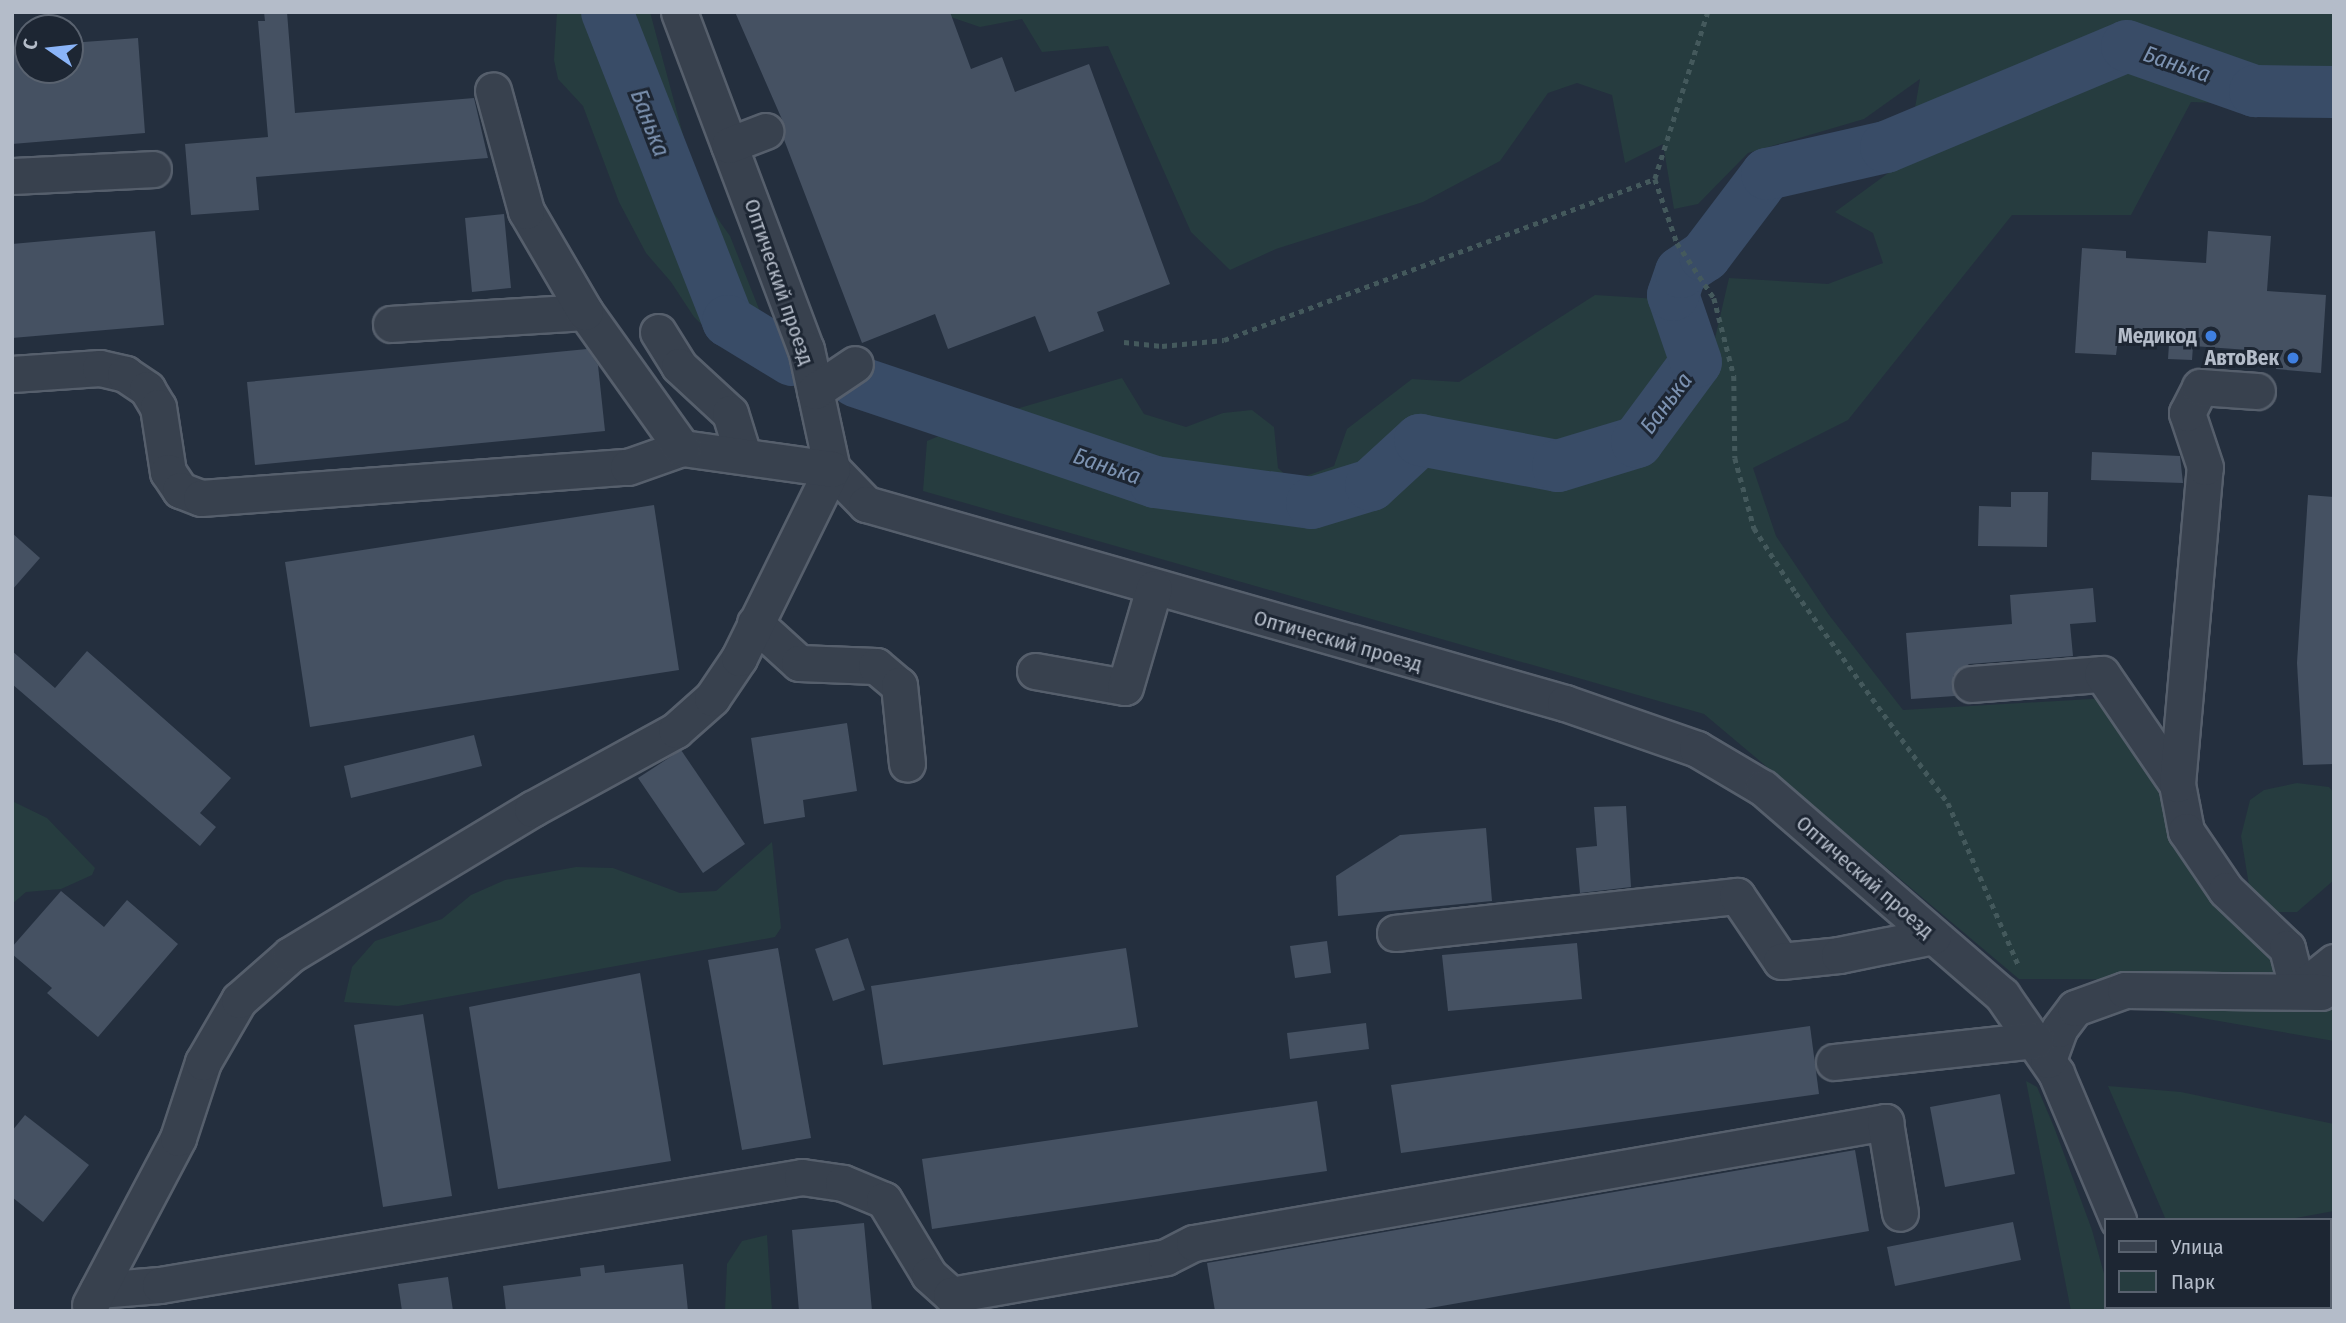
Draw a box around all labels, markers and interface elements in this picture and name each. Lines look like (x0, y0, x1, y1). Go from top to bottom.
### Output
north arrow (14, 14, 84, 84)
text: С (18, 37, 42, 52)
water label: Банька (2140, 40, 2214, 88)
water label: Банька (625, 86, 675, 160)
street label: Оптический проезд (739, 196, 819, 368)
place label: Медикод (2118, 323, 2197, 349)
marker: Медикод (2203, 328, 2219, 344)
place label: АвтоВек (2205, 345, 2279, 371)
marker: АвтоВек (2285, 350, 2301, 366)
water label: Банька (1634, 367, 1698, 439)
water label: Банька (1070, 442, 1144, 490)
street label: Оптический проезд (1251, 605, 1425, 677)
street label: Оптический проезд (1791, 810, 1939, 944)
legend (2104, 1218, 2332, 1309)
text: Улица (2171, 1234, 2224, 1260)
text: Парк (2171, 1269, 2215, 1295)

